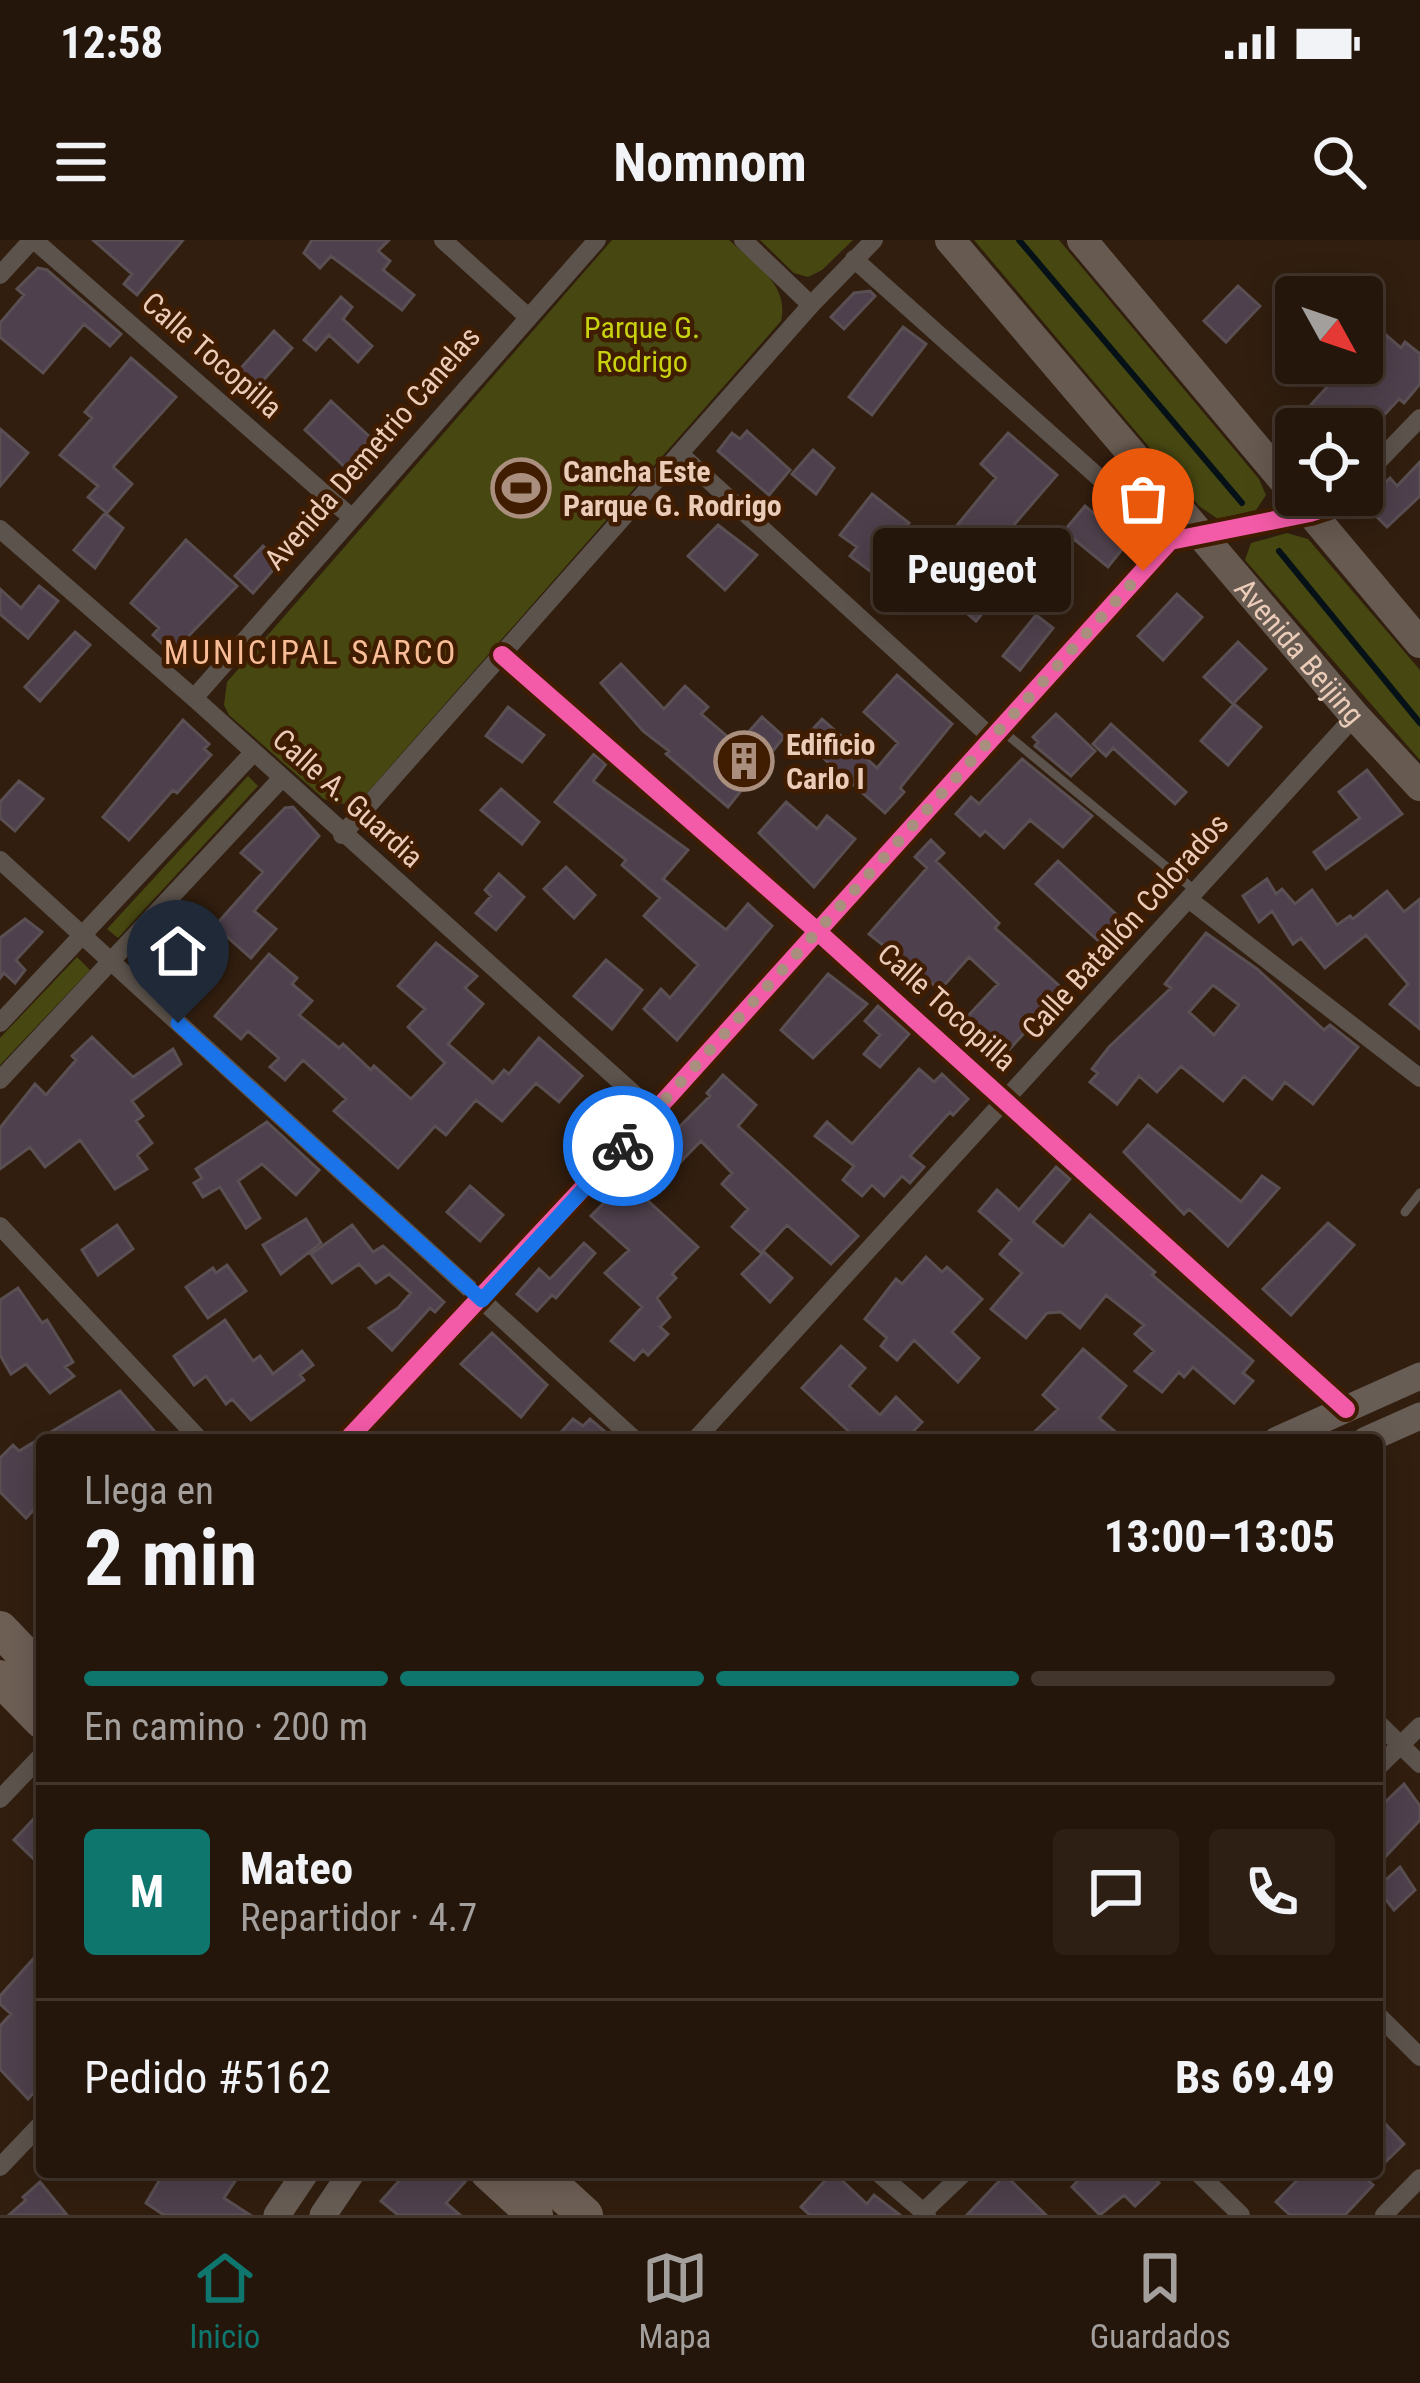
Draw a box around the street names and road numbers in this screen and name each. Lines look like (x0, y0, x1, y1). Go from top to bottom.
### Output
street label: Calle Tocopilla (135, 285, 289, 425)
street label: Avenida Demetrio Canelas (257, 319, 487, 577)
street label: Avenida Beijing (1228, 571, 1372, 732)
street label: Calle A. Guardia (266, 721, 430, 875)
street label: Calle Batallón Colorados (1015, 806, 1235, 1046)
street label: Calle Tocopilla (871, 936, 1023, 1078)

